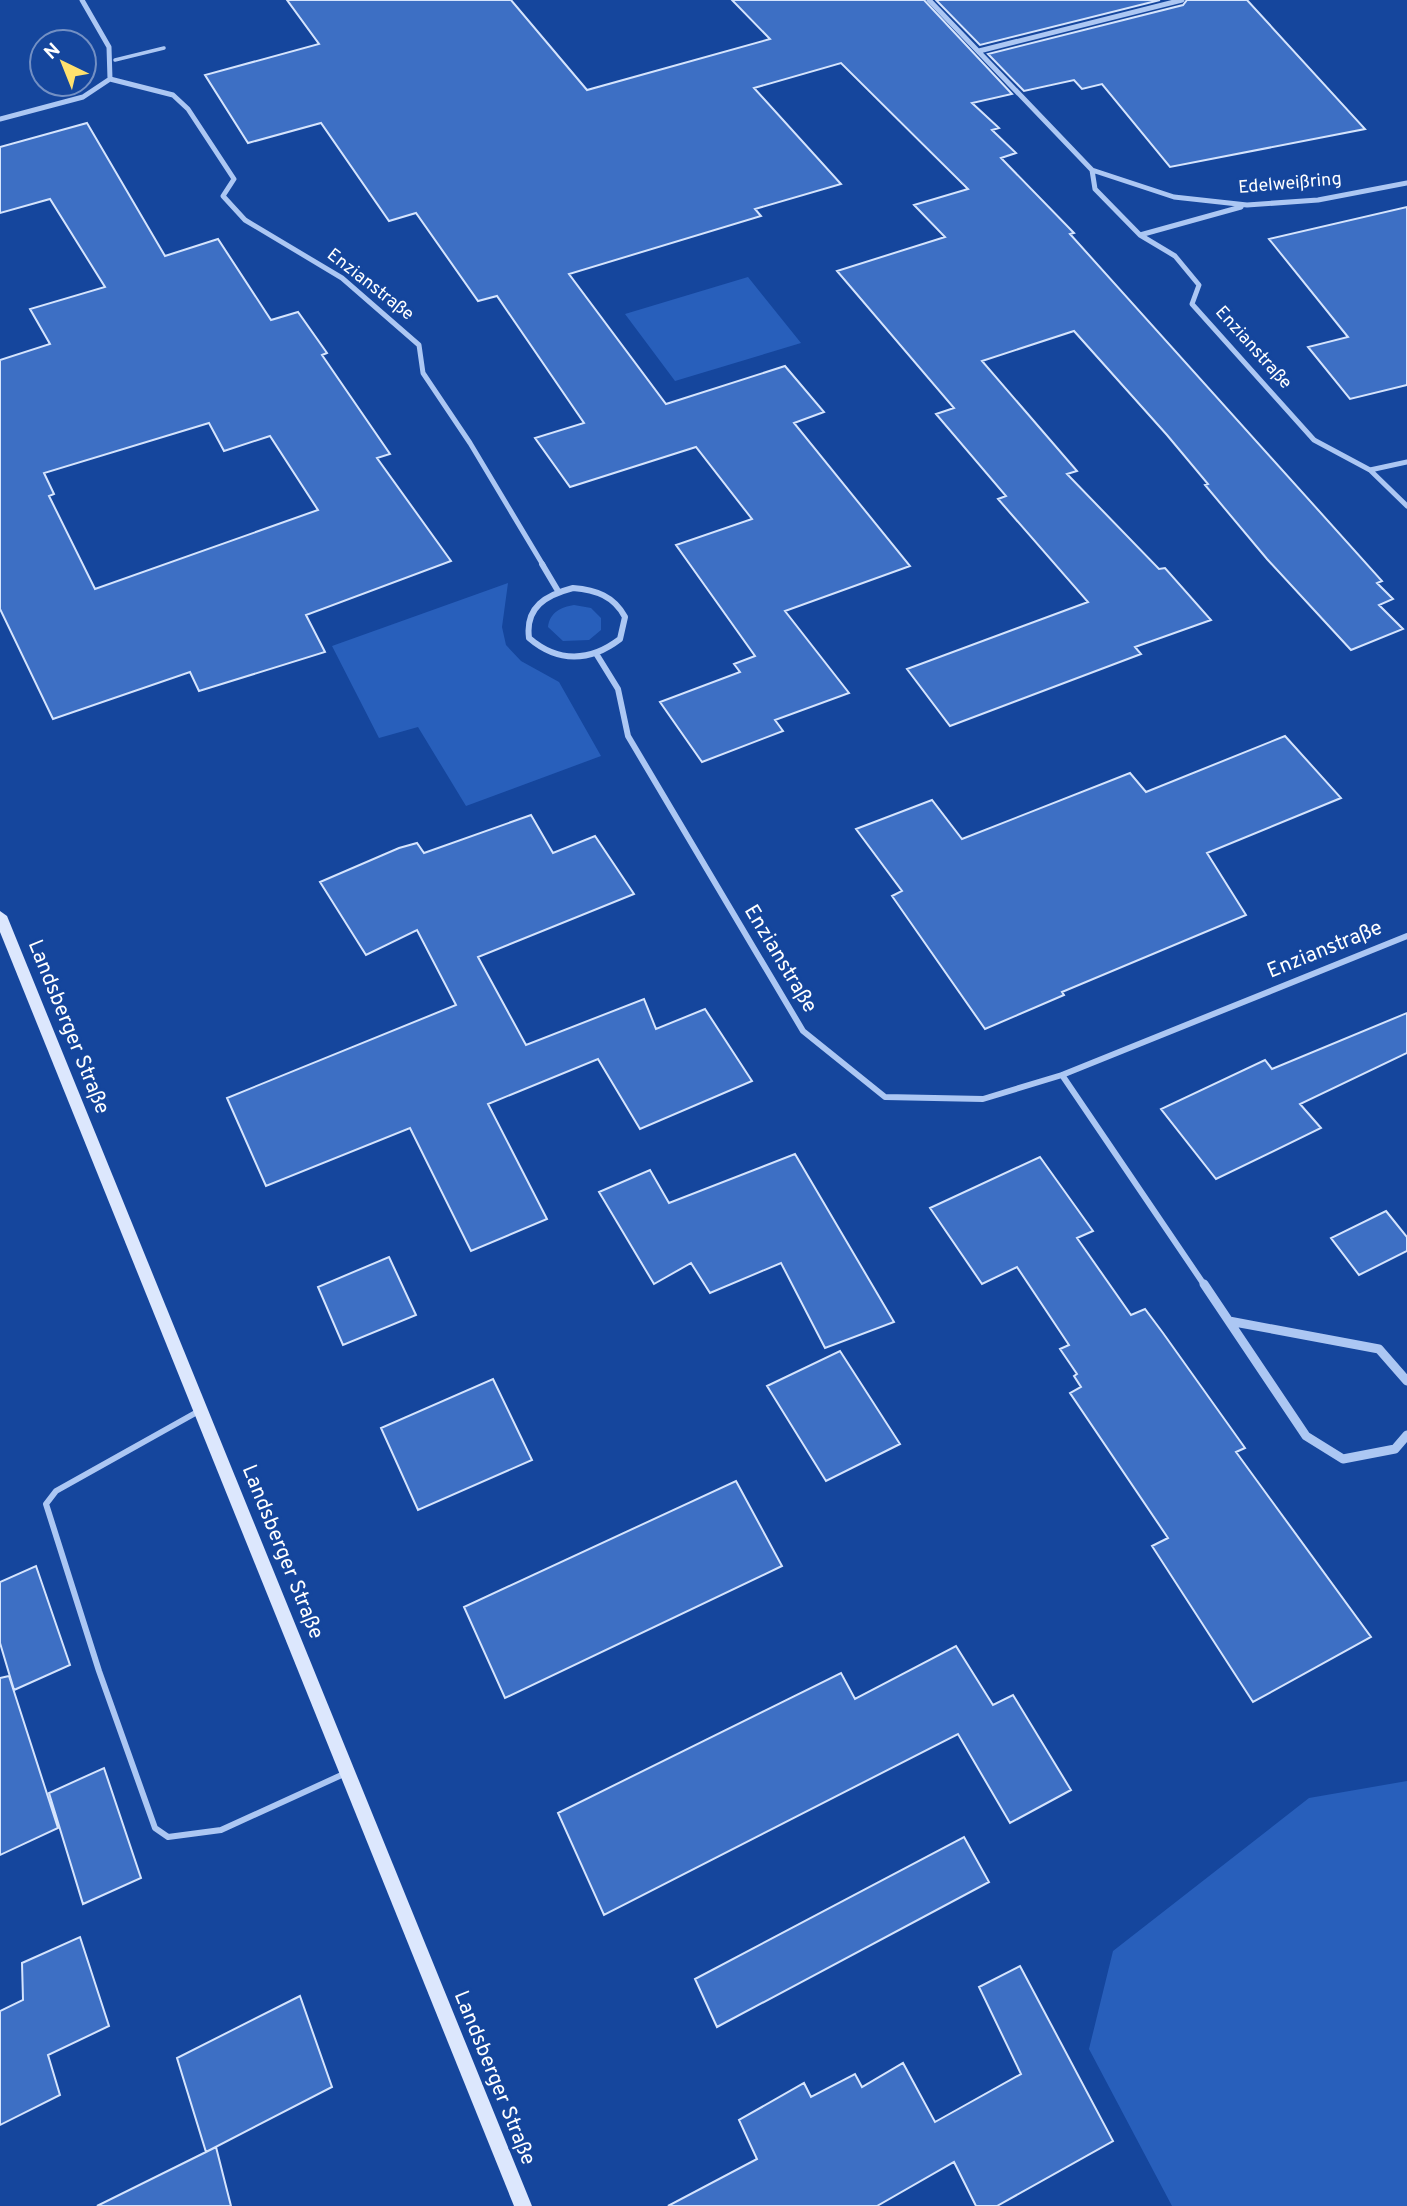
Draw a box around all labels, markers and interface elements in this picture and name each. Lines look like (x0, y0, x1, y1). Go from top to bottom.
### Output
north arrow (28, 28, 98, 98)
text: N (40, 39, 66, 65)
street label: Edelweißring (1237, 168, 1343, 200)
street label: Enzianstraße (322, 244, 418, 326)
street label: Enzianstraße (1210, 302, 1296, 394)
street label: Enzianstraße (737, 900, 823, 1018)
street label: Enzianstraße (1263, 915, 1387, 985)
street label: Landsberger Straße (21, 936, 115, 1118)
street label: Landsberger Straße (235, 1461, 329, 1643)
street label: Landsberger Straße (447, 1987, 541, 2169)

